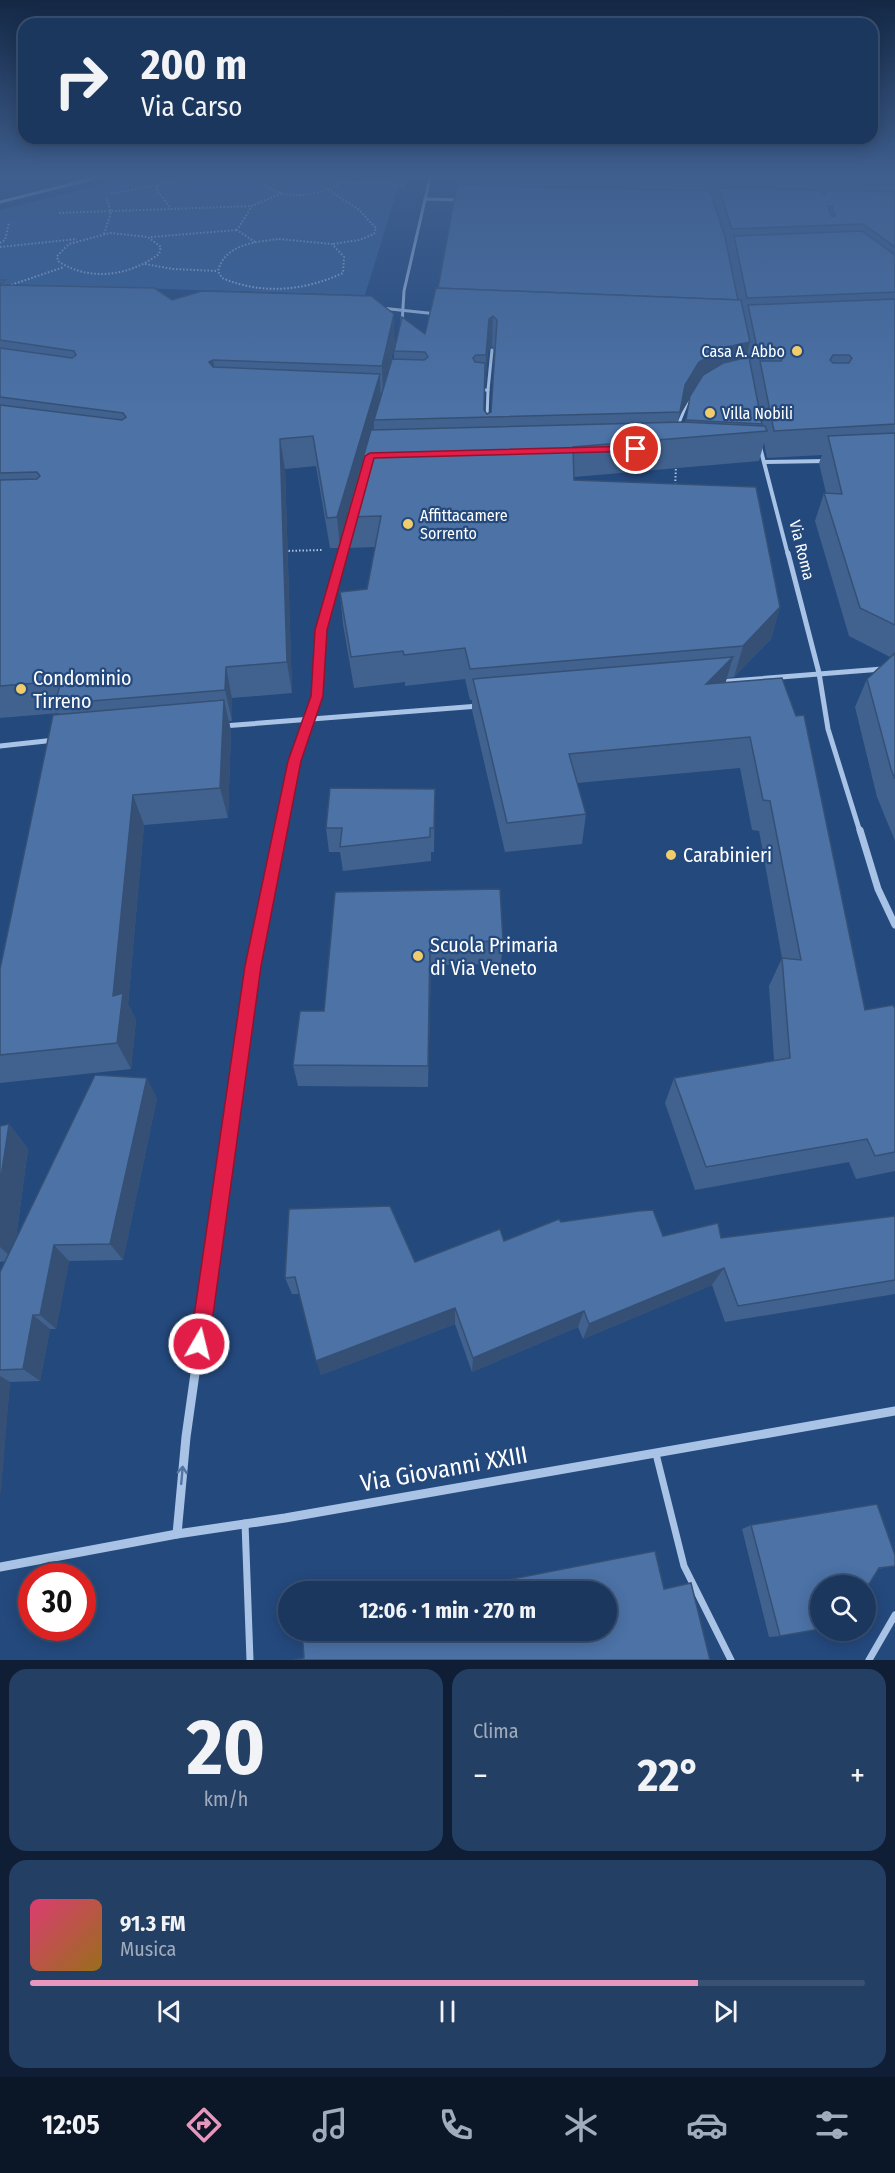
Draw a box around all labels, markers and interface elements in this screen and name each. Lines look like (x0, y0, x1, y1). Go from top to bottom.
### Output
text: 200 m (141, 40, 247, 90)
icon: right (42, 42, 120, 120)
text: Via Carso (141, 91, 243, 123)
place label: Casa A. Abbo (701, 342, 785, 361)
marker: Casa A. Abbo (790, 344, 804, 358)
place label: Villa Nobili (722, 404, 793, 423)
marker: Villa Nobili (703, 406, 717, 420)
pin (610, 423, 661, 474)
icon: arrive (619, 432, 652, 465)
place label: Affittacamere Sorrento (420, 506, 508, 543)
marker: Affittacamere Sorrento (401, 517, 415, 531)
street label: Via Roma (785, 518, 819, 582)
place label: Condominio Tirreno (33, 666, 132, 713)
marker: Condominio Tirreno (14, 682, 28, 696)
place label: Carabinieri (683, 843, 772, 867)
marker: Carabinieri (664, 848, 678, 862)
place label: Scuola Primaria di Via Veneto (430, 933, 558, 980)
marker: Scuola Primaria di Via Veneto (411, 949, 425, 963)
position arrow (167, 1312, 231, 1376)
street label: Via Giovanni XXIII (358, 1441, 530, 1497)
one-way arrow (177, 1466, 188, 1486)
speed limit sign: 30 (18, 1563, 96, 1641)
map controls (810, 1575, 876, 1641)
button: search (810, 1575, 876, 1641)
text: 12:06 · 1 min · 270 m (359, 1597, 536, 1624)
text: 20 (187, 1701, 265, 1795)
text: Clima (473, 1719, 518, 1743)
text: 22° (638, 1749, 700, 1803)
text: − (473, 1756, 488, 1796)
text: + (850, 1756, 865, 1796)
text: km/h (204, 1787, 248, 1811)
text: 91.3 FM (120, 1910, 186, 1937)
text: Musica (120, 1937, 176, 1961)
icon: previous (153, 1995, 186, 2028)
icon: pause (431, 1995, 464, 2028)
icon: next (709, 1995, 742, 2028)
icon: directions (183, 2104, 225, 2146)
icon: music (309, 2104, 351, 2146)
icon: phone (435, 2104, 477, 2146)
icon: climate (560, 2104, 602, 2146)
icon: car (686, 2104, 728, 2146)
icon: filters (811, 2104, 853, 2146)
text: 12:05 (42, 2109, 100, 2141)

